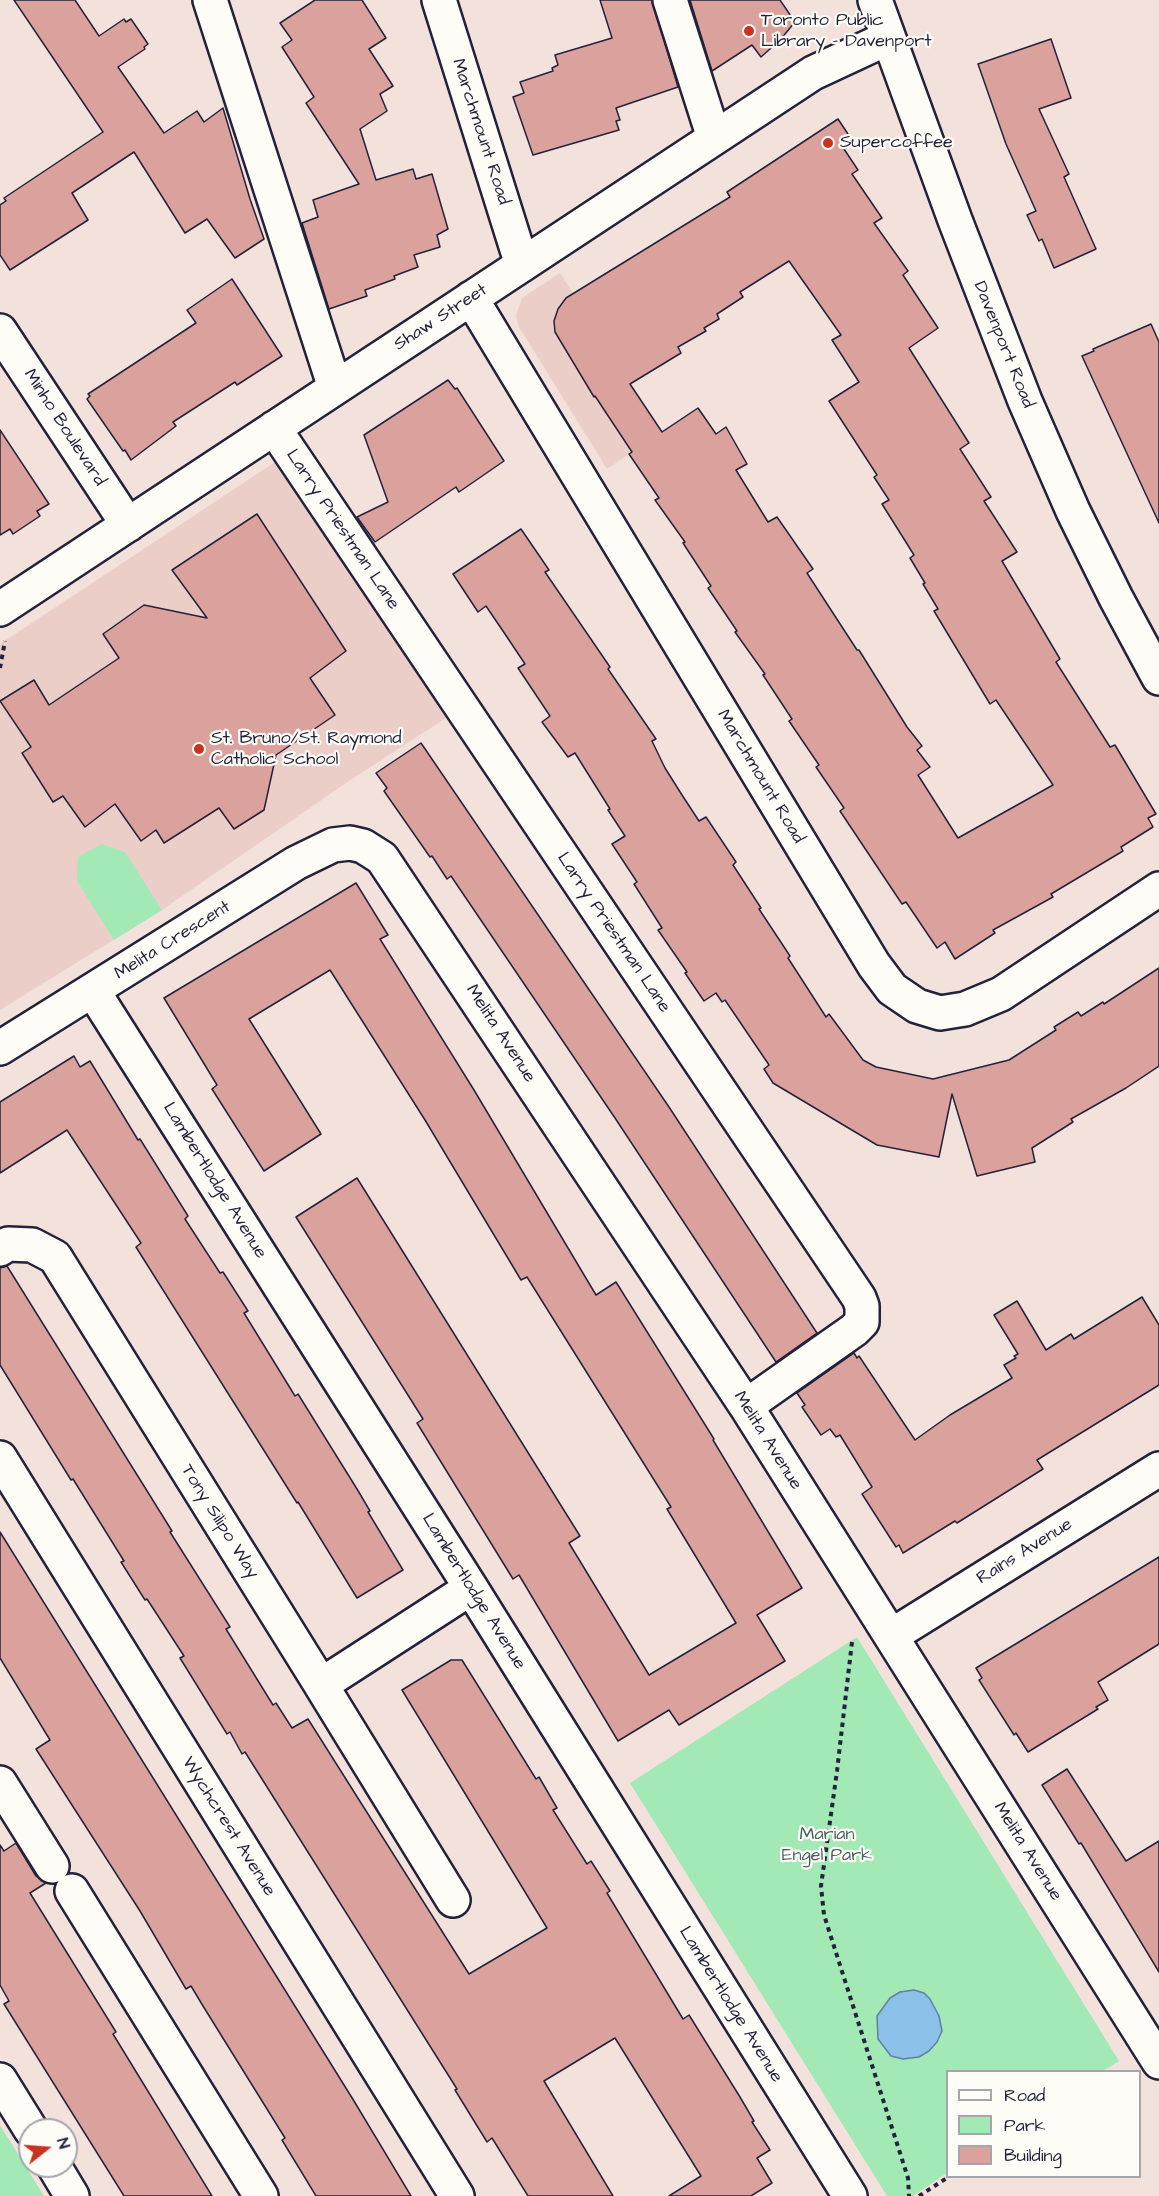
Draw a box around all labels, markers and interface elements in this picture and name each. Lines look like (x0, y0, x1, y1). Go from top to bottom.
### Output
place label: Toronto Public Library - Davenport (761, 10, 931, 52)
marker: Toronto Public Library - Davenport (742, 24, 756, 38)
street label: Marchmount Road (446, 56, 514, 208)
place label: Supercoffee (840, 132, 953, 154)
marker: Supercoffee (821, 136, 835, 150)
street label: Davenport Road (968, 278, 1038, 412)
street label: Shaw Street (390, 280, 492, 356)
street label: Minho Boulevard (18, 365, 110, 491)
street label: Larry Priestman Lane (280, 446, 404, 614)
street label: Marchmount Road (712, 706, 808, 848)
place label: St. Bruno/St. Raymond Catholic School (211, 728, 402, 771)
marker: St. Bruno/St. Raymond Catholic School (192, 742, 206, 756)
street label: Larry Priestman Lane (551, 849, 675, 1017)
street label: Melita Crescent (111, 897, 235, 985)
street label: Melita Avenue (460, 981, 540, 1087)
street label: Lambertlodge Avenue (157, 1099, 271, 1263)
street label: Melita Avenue (728, 1388, 806, 1494)
street label: Tony Silipo Way (175, 1461, 263, 1583)
street label: Lambertlodge Avenue (416, 1510, 530, 1674)
street label: Rains Avenue (973, 1514, 1077, 1590)
street label: Wychcrest Avenue (176, 1753, 280, 1901)
street label: Melita Avenue (988, 1799, 1066, 1905)
park label: Marian Engel Park (782, 1824, 872, 1866)
street label: Lambertlodge Avenue (673, 1923, 787, 2087)
legend (946, 2070, 1141, 2178)
text: Road (1004, 2083, 1045, 2108)
text: Park (1004, 2113, 1046, 2138)
north arrow (18, 2118, 78, 2178)
text: N (51, 2135, 75, 2151)
text: Building (1004, 2143, 1062, 2168)

